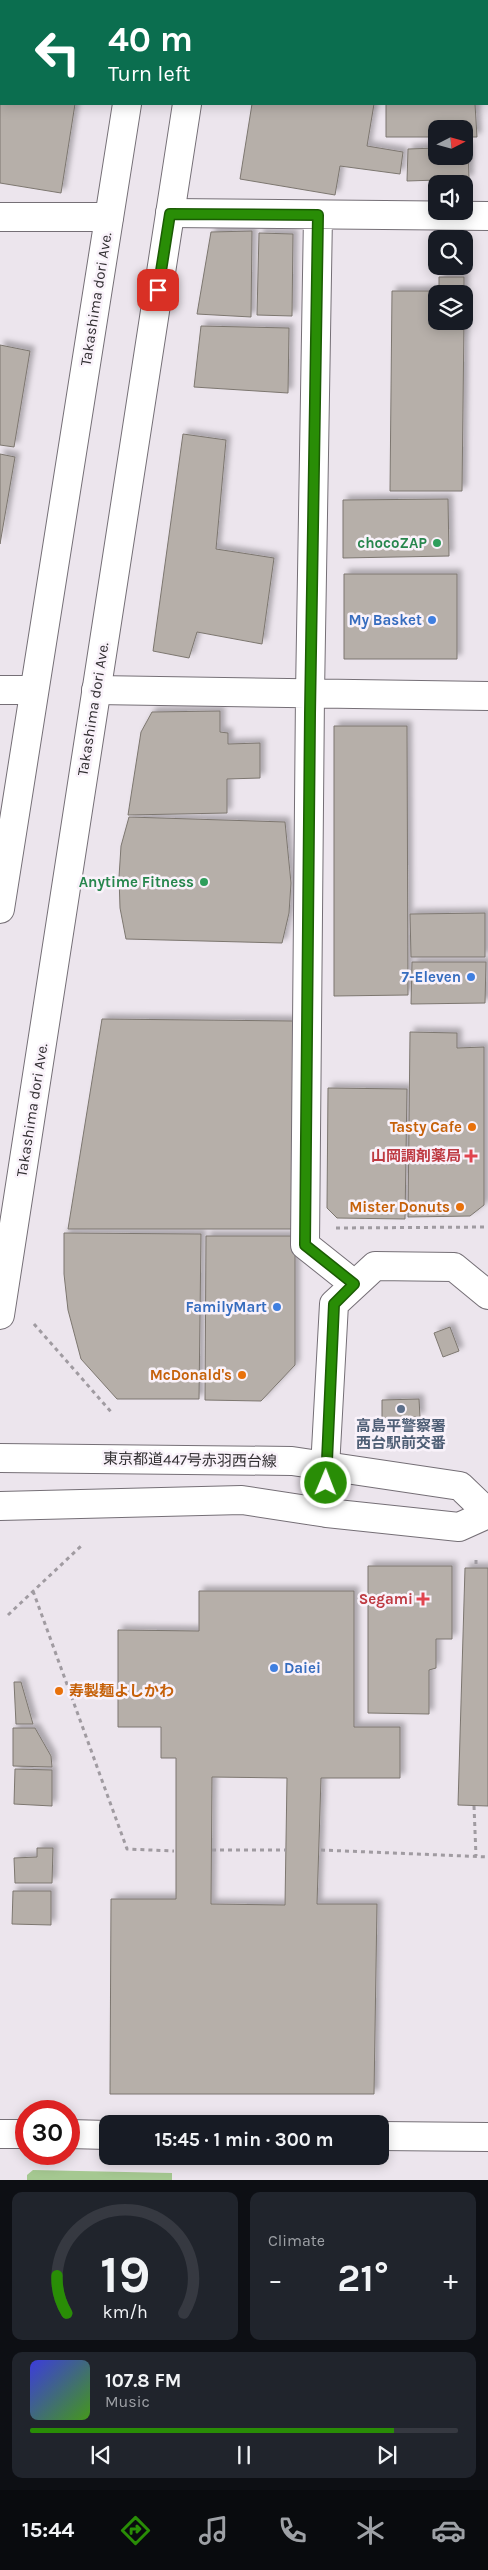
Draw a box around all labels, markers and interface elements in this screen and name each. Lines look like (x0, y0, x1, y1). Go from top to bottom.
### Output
text: 40 m (108, 19, 193, 60)
icon: left (25, 20, 90, 85)
text: Turn left (108, 61, 191, 87)
north arrow (428, 120, 472, 165)
map controls (428, 120, 473, 330)
button: sound (428, 175, 473, 220)
button: search (428, 230, 473, 275)
street label: Takashima dori Ave. (77, 231, 116, 367)
pin (137, 269, 179, 311)
icon: arrive (144, 276, 172, 304)
button: layers (428, 285, 473, 330)
place label: chocoZAP (357, 534, 427, 552)
marker: chocoZAP (431, 537, 443, 549)
place label: My Basket (348, 611, 422, 629)
marker: My Basket (426, 614, 438, 626)
street label: Takashima dori Ave. (74, 641, 113, 777)
place label: Anytime Fitness (79, 873, 194, 891)
marker: Anytime Fitness (198, 876, 210, 888)
place label: 7-Eleven (402, 968, 461, 986)
marker: 7-Eleven (465, 971, 477, 983)
street label: Takashima dori Ave. (13, 1042, 52, 1178)
place label: Tasty Cafe (390, 1118, 462, 1136)
marker: Tasty Cafe (466, 1121, 478, 1133)
place label: 山岡調剤薬局 (371, 1147, 461, 1165)
marker: 山岡調剤薬局 (465, 1150, 477, 1162)
place label: Mister Donuts (349, 1198, 450, 1216)
marker: Mister Donuts (454, 1201, 466, 1213)
place label: FamilyMart (185, 1298, 267, 1316)
marker: FamilyMart (271, 1301, 283, 1313)
place label: McDonald's (150, 1366, 232, 1384)
marker: McDonald's (236, 1369, 248, 1381)
marker: 高島平警察署 西台駅前交番 (395, 1403, 407, 1415)
place label: 高島平警察署 西台駅前交番 (356, 1417, 446, 1452)
street label: 東京都道447号赤羽西台線 (103, 1449, 277, 1471)
position arrow (299, 1456, 351, 1508)
place label: Segami (359, 1590, 413, 1608)
marker: Segami (417, 1593, 429, 1605)
place label: Daiei (284, 1659, 321, 1677)
marker: Daiei (268, 1662, 280, 1674)
place label: 寿製麺よしかわ (69, 1682, 174, 1700)
marker: 寿製麺よしかわ (53, 1685, 65, 1697)
speed limit sign: 30 (15, 2100, 80, 2165)
text: 15:45 · 1 min · 300 m (154, 2129, 334, 2151)
text: Climate (268, 2231, 325, 2250)
text: 19 (100, 2244, 150, 2305)
text: 21° (337, 2256, 389, 2301)
text: − (268, 2263, 283, 2296)
text: + (443, 2263, 458, 2296)
text: km/h (102, 2302, 148, 2323)
text: 107.8 FM (105, 2370, 181, 2392)
text: Music (105, 2392, 150, 2411)
icon: previous (87, 2441, 115, 2469)
icon: pause (230, 2441, 258, 2469)
icon: next (373, 2441, 401, 2469)
icon: directions (118, 2513, 153, 2548)
icon: music (196, 2513, 231, 2548)
icon: phone (275, 2513, 310, 2548)
icon: climate (353, 2513, 388, 2548)
icon: car (431, 2513, 466, 2548)
text: 15:44 (22, 2517, 74, 2543)

